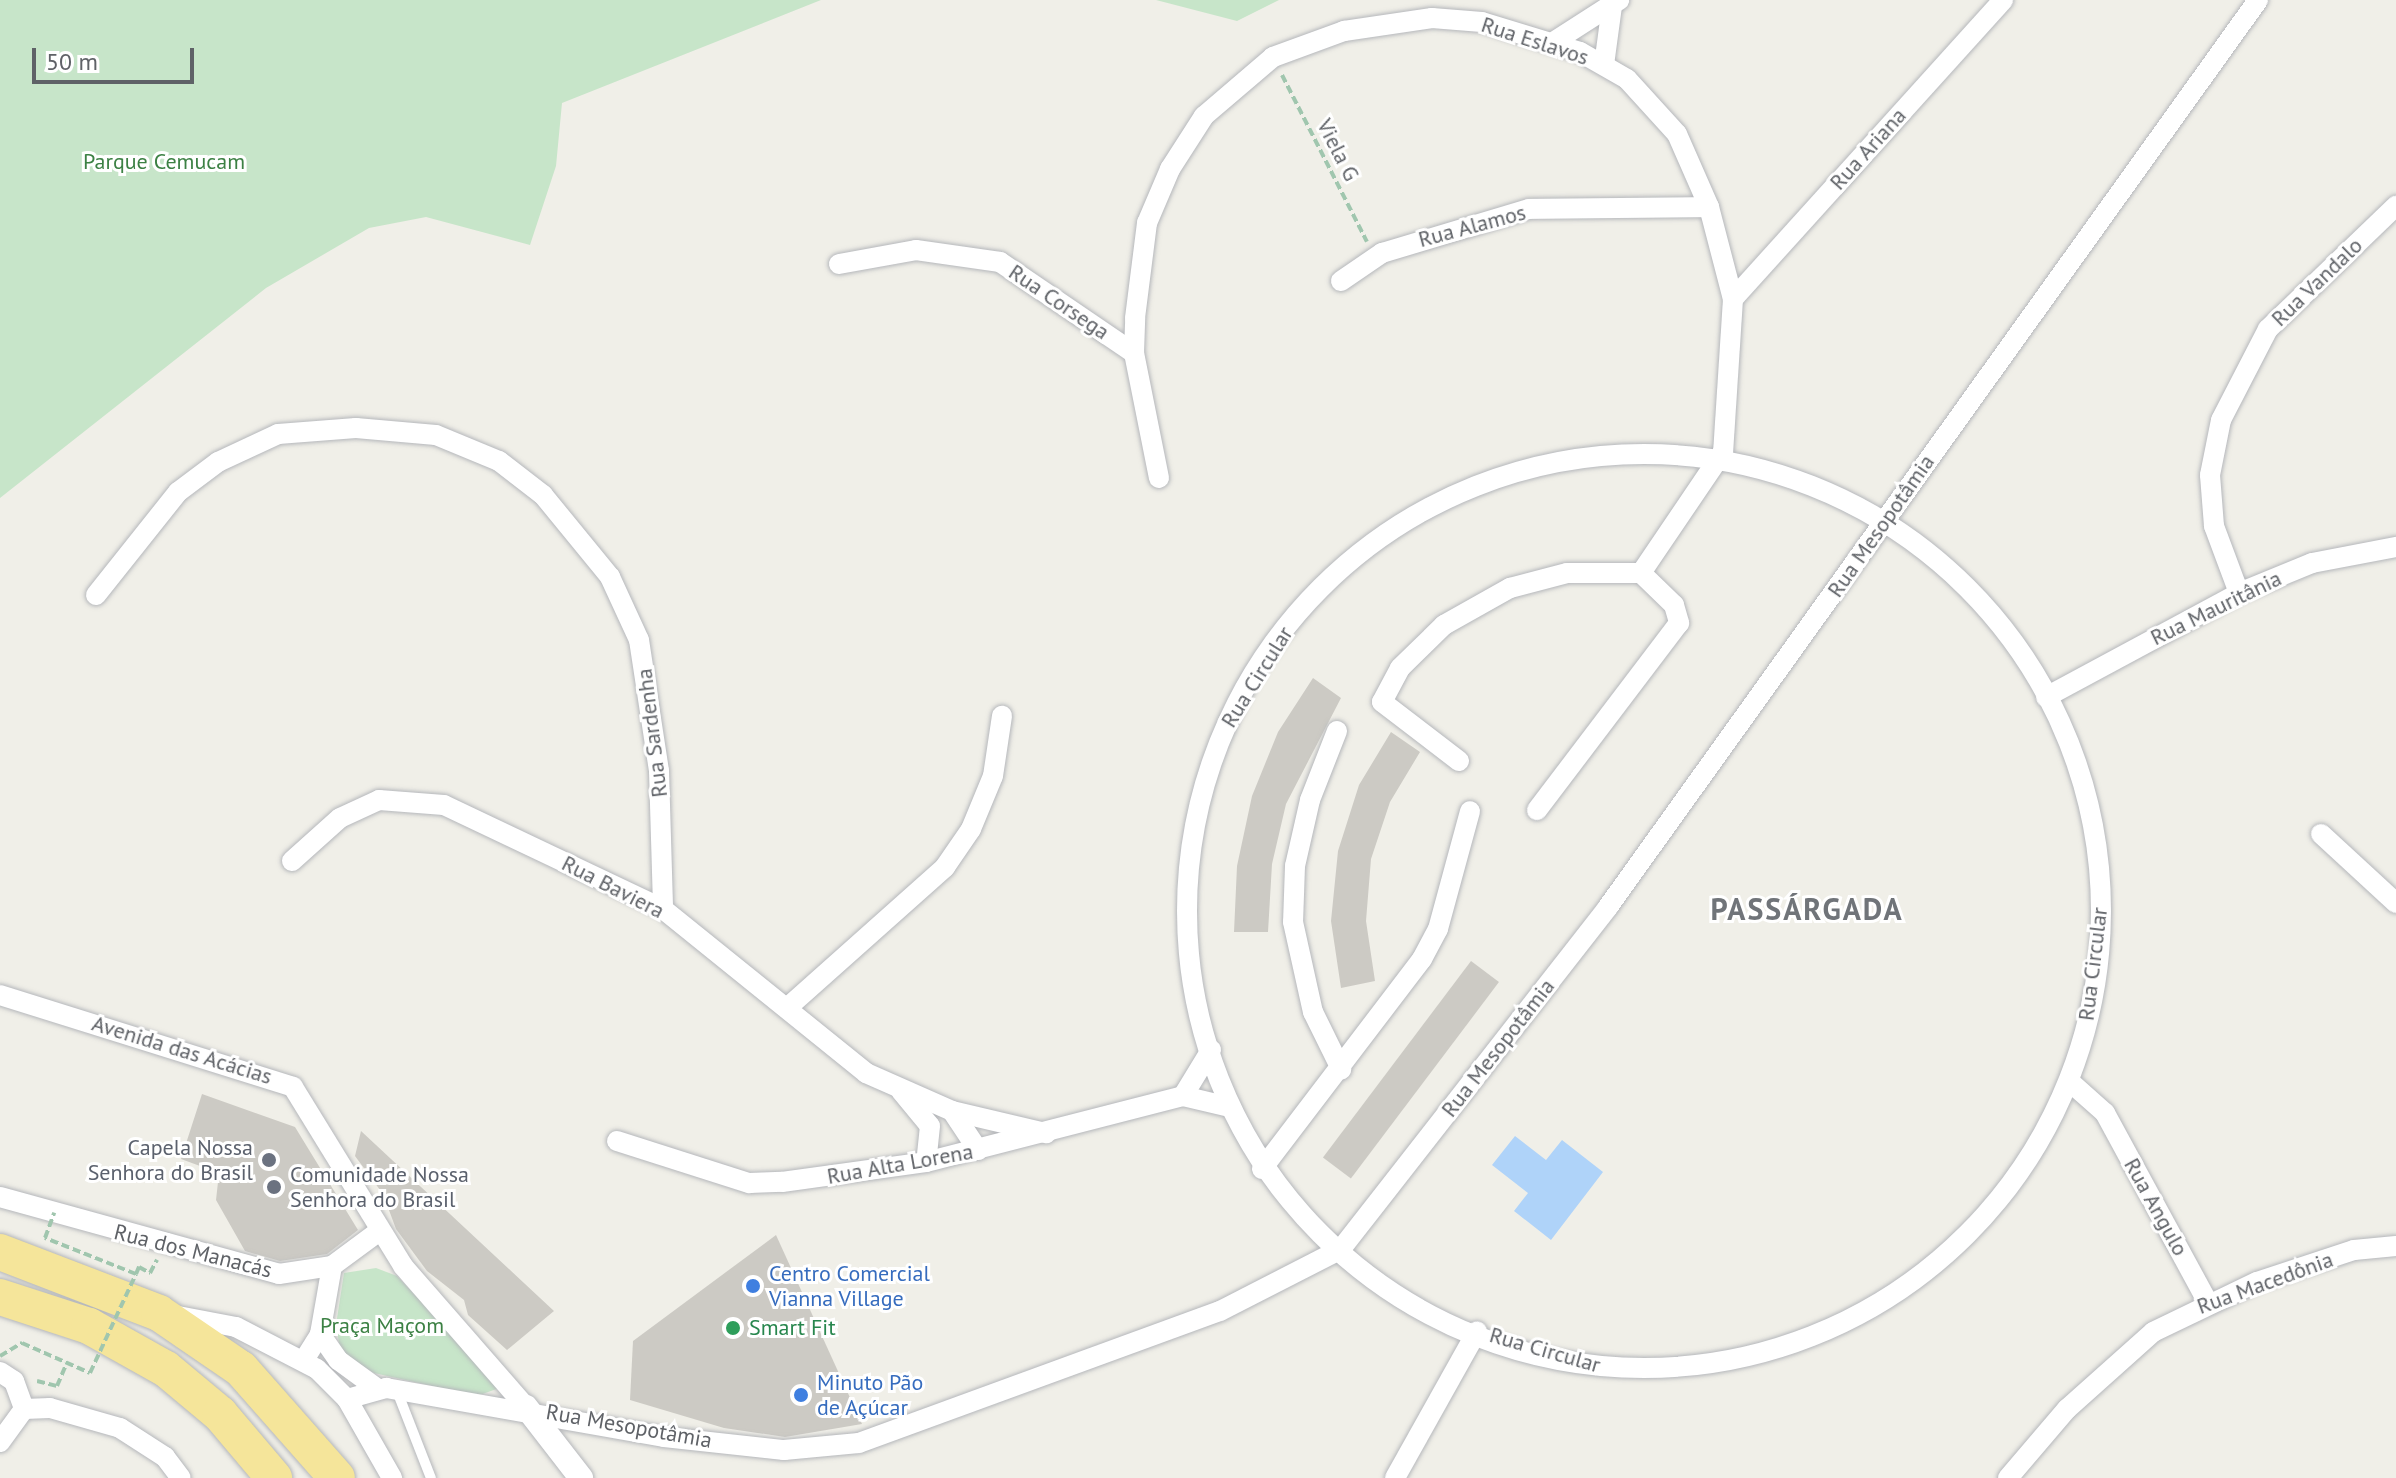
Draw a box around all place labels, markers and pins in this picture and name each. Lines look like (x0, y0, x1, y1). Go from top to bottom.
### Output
place label: Capela Nossa Senhora do Brasil (88, 1134, 253, 1186)
marker: Capela Nossa Senhora do Brasil (260, 1151, 278, 1169)
place label: Comunidade Nossa Senhora do Brasil (290, 1161, 469, 1212)
marker: Comunidade Nossa Senhora do Brasil (265, 1178, 283, 1196)
place label: Centro Comercial Vianna Village (769, 1260, 930, 1312)
marker: Centro Comercial Vianna Village (744, 1277, 762, 1295)
place label: Smart Fit (749, 1315, 836, 1341)
marker: Smart Fit (724, 1319, 742, 1337)
place label: Minuto Pão de Açúcar (817, 1369, 923, 1420)
marker: Minuto Pão de Açúcar (792, 1386, 810, 1404)

